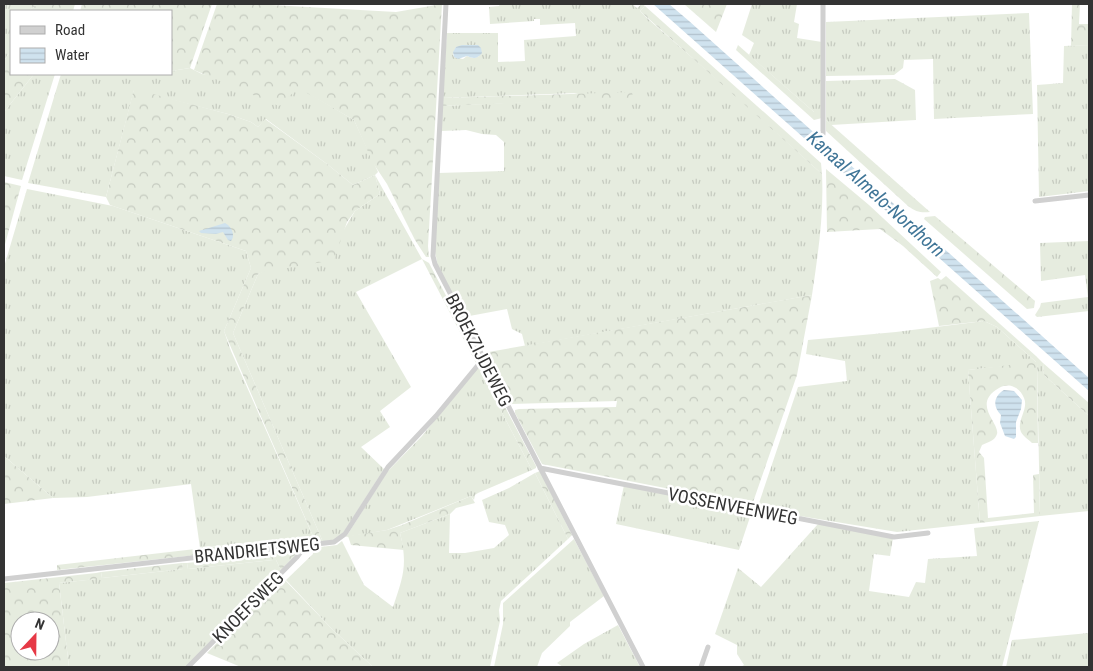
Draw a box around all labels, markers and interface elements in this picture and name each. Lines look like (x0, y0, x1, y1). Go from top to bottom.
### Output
legend (10, 10, 172, 75)
text: Road (55, 21, 85, 39)
text: Water (55, 46, 90, 64)
water label: Kanaal Almelo-Nordhorn (802, 126, 950, 262)
street label: BROEKZIJDEWEG (441, 290, 517, 410)
street label: VOSSENVEENWEG (666, 483, 800, 529)
street label: BRANDRIETSWEG (193, 533, 321, 567)
street label: KNOEFSWEG (208, 567, 288, 647)
north arrow (10, 611, 60, 661)
text: N (33, 615, 47, 633)

